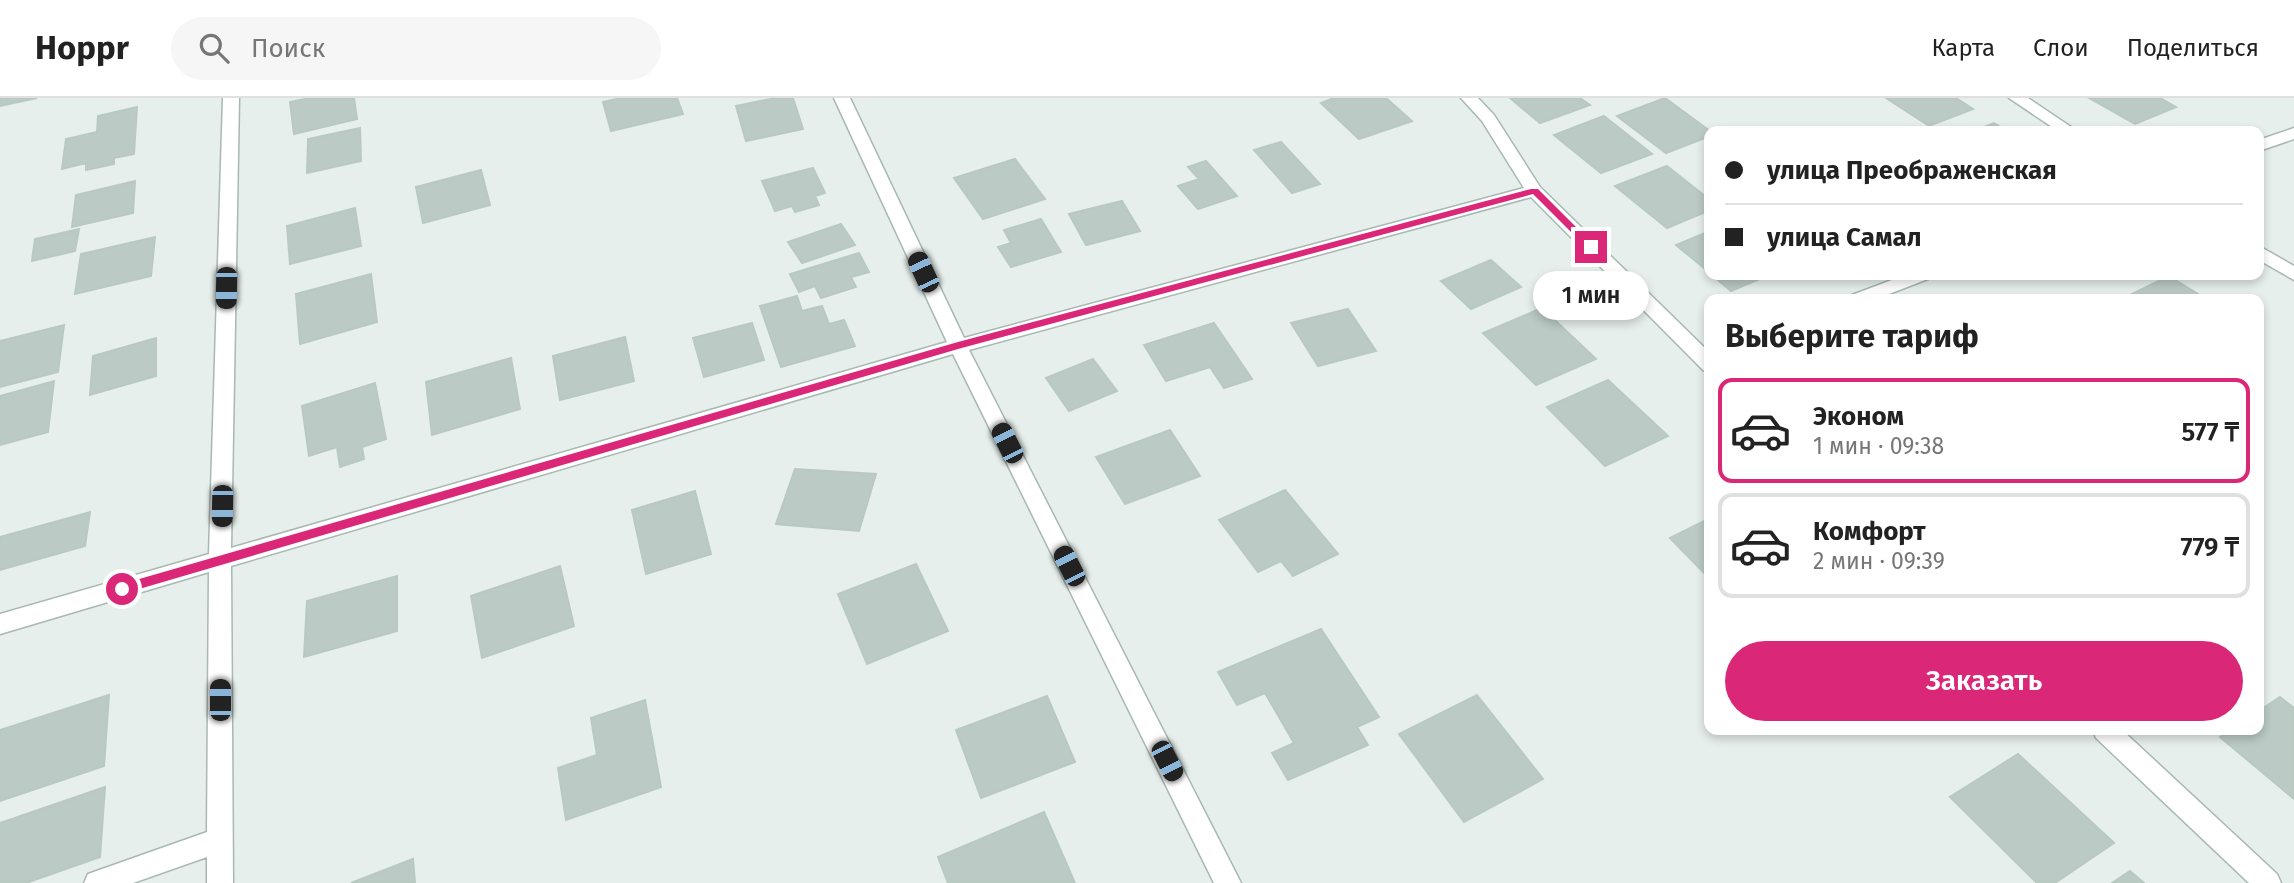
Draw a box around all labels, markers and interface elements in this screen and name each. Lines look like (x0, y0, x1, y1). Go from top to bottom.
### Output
search box (171, 17, 661, 80)
text: Hoppr (35, 28, 129, 68)
icon: search (195, 29, 233, 67)
text: Поиск (251, 33, 325, 64)
text: Карта (1931, 34, 1995, 62)
text: Слои (2033, 34, 2089, 62)
text: Поделиться (2127, 34, 2259, 62)
text: улица Преображенская (1767, 155, 2057, 186)
text: улица Самал (1767, 222, 1922, 253)
route end (1575, 231, 1607, 263)
car (905, 249, 942, 295)
car (216, 267, 237, 309)
callout: 1 мин (1533, 272, 1649, 320)
text: 1 мин (1562, 281, 1620, 309)
text: Выберите тариф (1725, 317, 1979, 355)
icon: car (1729, 399, 1792, 462)
text: Эконом (1813, 401, 1904, 432)
text: 577 ₸ (2181, 417, 2239, 448)
car (989, 420, 1026, 466)
text: 1 мин · 09:38 (1813, 432, 1944, 460)
car (212, 485, 233, 527)
icon: car (1729, 514, 1792, 577)
text: Комфорт (1813, 516, 1926, 547)
text: 779 ₸ (2180, 532, 2239, 563)
car (1051, 543, 1088, 589)
text: 2 мин · 09:39 (1813, 547, 1945, 575)
route start (106, 573, 138, 605)
button: Заказать (1725, 641, 2243, 721)
car (210, 679, 231, 721)
car (1149, 738, 1186, 784)

